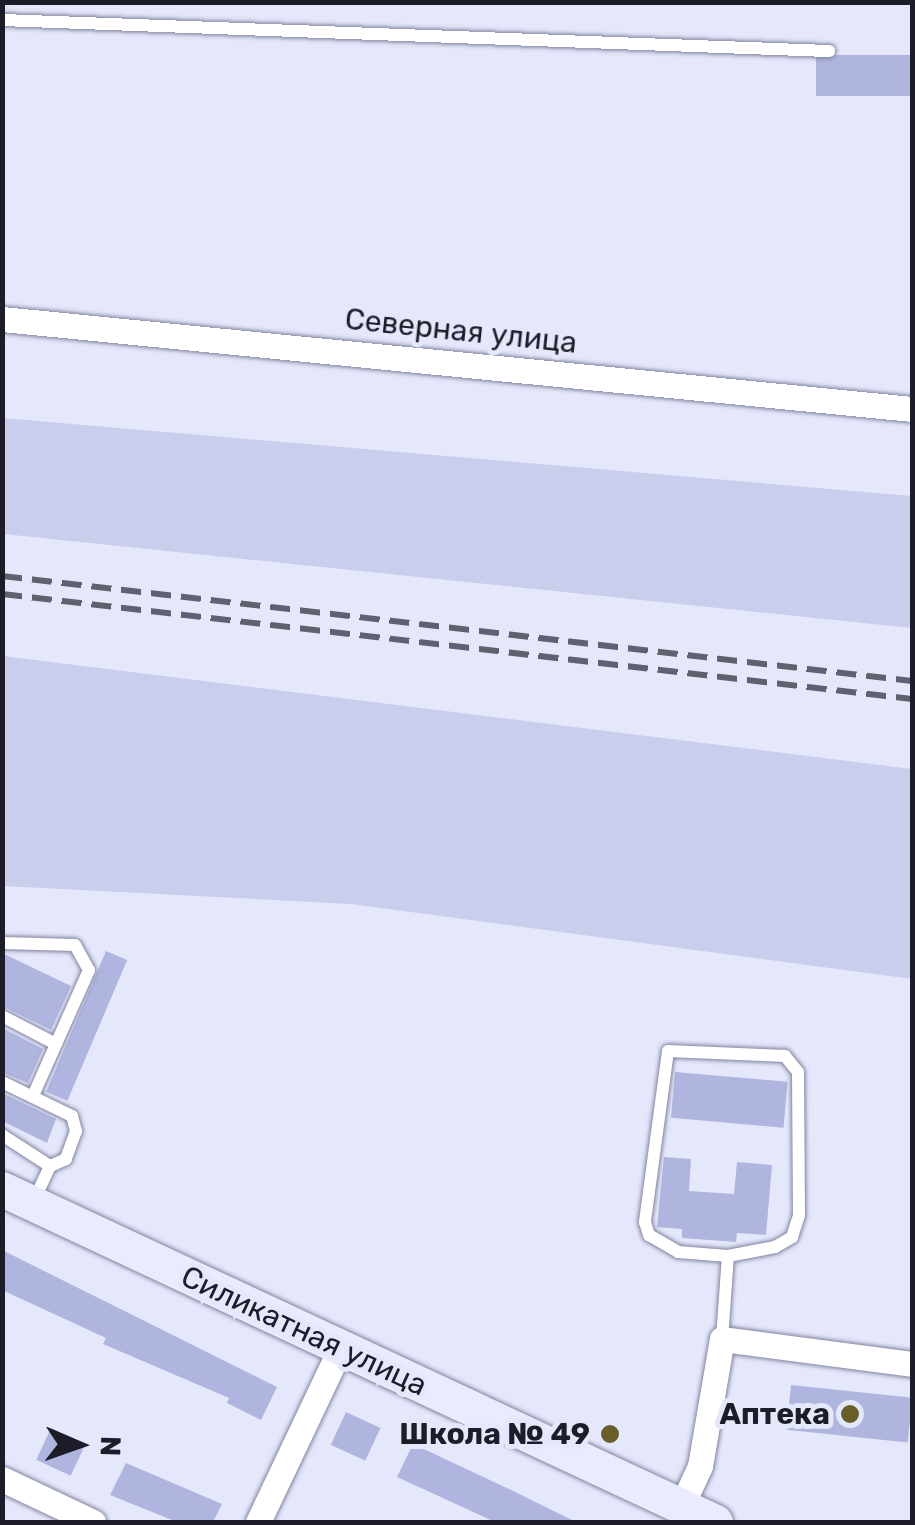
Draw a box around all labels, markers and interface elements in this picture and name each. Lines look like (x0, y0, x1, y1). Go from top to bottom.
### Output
street label: Северная улица (343, 301, 579, 361)
street label: Силикатная улица (176, 1258, 432, 1404)
north arrow (30, 1395, 130, 1495)
place label: Аптека (719, 1396, 830, 1432)
marker: Аптека (839, 1403, 861, 1425)
place label: Школа № 49 (399, 1416, 590, 1452)
marker: Школа № 49 (599, 1423, 621, 1445)
text: N (94, 1435, 127, 1457)

